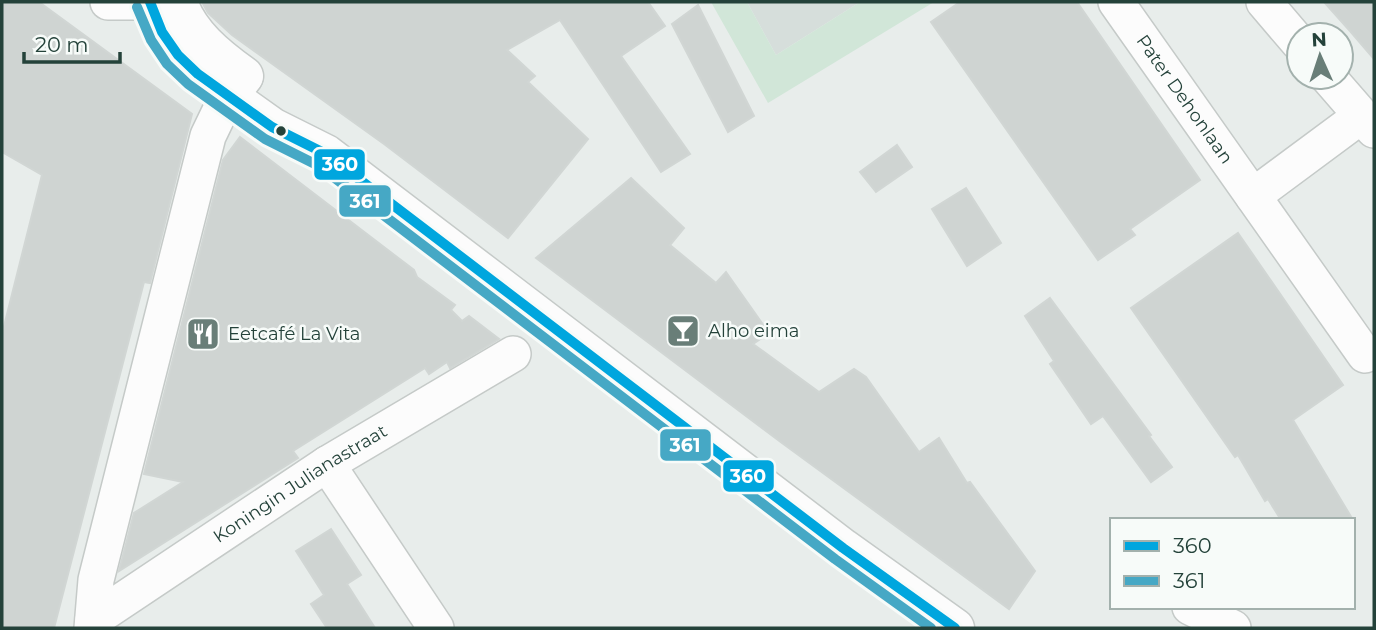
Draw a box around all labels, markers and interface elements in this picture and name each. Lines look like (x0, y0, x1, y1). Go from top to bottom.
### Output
scale bar (24, 21, 121, 65)
north arrow (1285, 21, 1355, 91)
text: N (1311, 28, 1327, 51)
street label: Pater Dehonlaan (1132, 31, 1238, 168)
text: 20 m (35, 32, 89, 57)
unlabelled marker (274, 124, 288, 138)
line badge: 360 (313, 148, 366, 181)
text: 360 (321, 153, 358, 176)
line badge: 361 (338, 184, 392, 218)
text: 361 (349, 190, 380, 213)
bar icon: Alho eima (664, 312, 702, 350)
restaurant icon: Eetcafé La Vita (184, 315, 222, 353)
place label: Alho eima (708, 320, 799, 342)
place label: Eetcafé La Vita (228, 323, 360, 345)
street label: Koningin Julianastraat (209, 420, 391, 548)
line badge: 361 (659, 428, 712, 462)
text: 361 (669, 434, 700, 457)
line badge: 360 (722, 459, 775, 493)
text: 360 (729, 465, 766, 488)
legend (1110, 518, 1355, 609)
text: 360 (1173, 533, 1212, 558)
text: 361 (1173, 568, 1205, 593)

